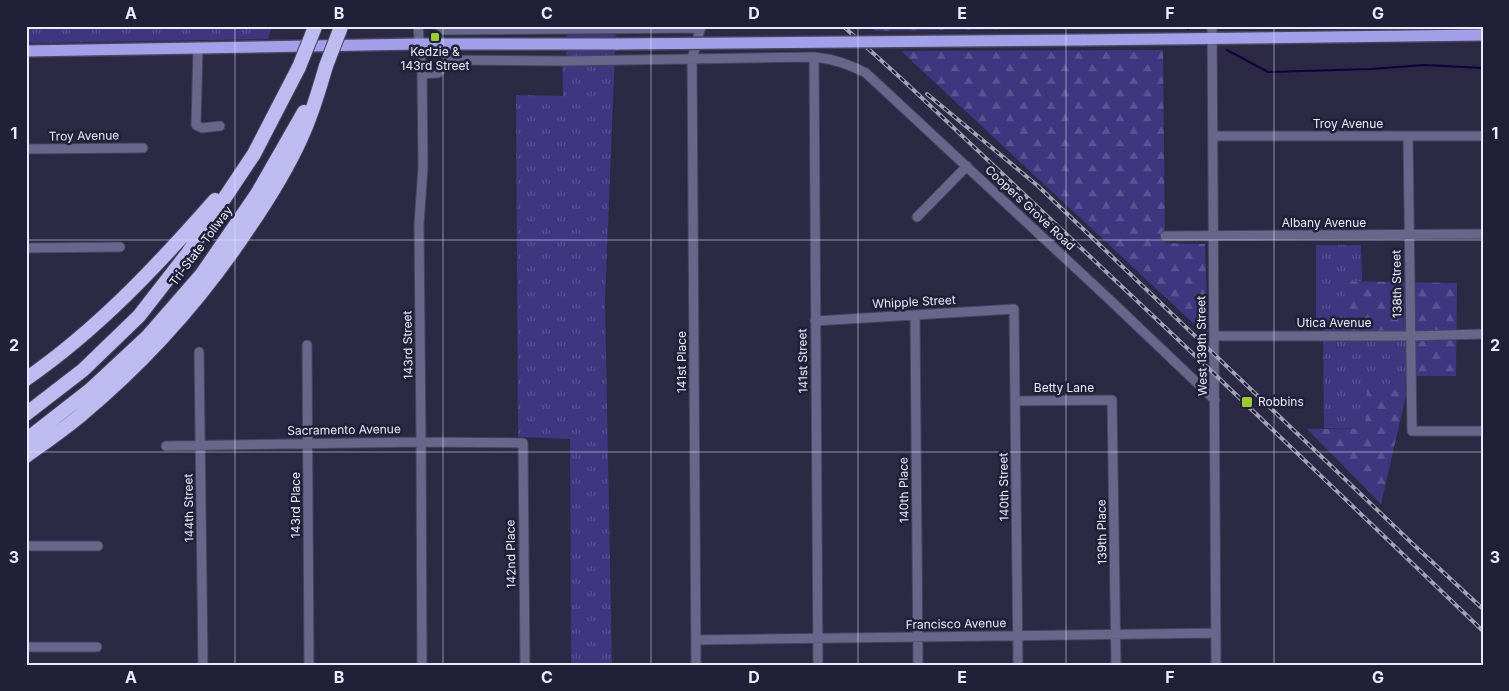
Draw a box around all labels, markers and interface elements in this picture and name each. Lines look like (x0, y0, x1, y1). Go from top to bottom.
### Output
text: A (125, 3, 137, 23)
text: B (334, 3, 344, 23)
text: C (541, 3, 553, 23)
text: D (748, 3, 760, 23)
text: E (957, 3, 967, 23)
text: F (1165, 3, 1175, 23)
text: G (1372, 3, 1384, 23)
marker: Kedzie & 143rd Street (429, 31, 441, 43)
place label: Kedzie & 143rd Street (401, 44, 470, 73)
street label: Troy Avenue (1313, 116, 1383, 131)
text: 1 (11, 123, 17, 143)
text: 1 (1492, 123, 1498, 143)
street label: Troy Avenue (49, 127, 119, 144)
street label: Coopers Grove Road (982, 162, 1079, 253)
street label: Tri-State Tollway (166, 203, 236, 288)
street label: Albany Avenue (1282, 215, 1366, 230)
street label: 138th Street (1388, 250, 1405, 318)
street label: Whipple Street (872, 292, 956, 311)
street label: West 139th Street (1193, 296, 1210, 396)
street label: 143rd Street (399, 310, 416, 380)
street label: Utica Avenue (1297, 315, 1372, 330)
street label: 141st Street (794, 328, 811, 394)
street label: 141st Place (674, 331, 689, 393)
text: 2 (9, 335, 19, 355)
text: 2 (1490, 335, 1500, 355)
street label: Betty Lane (1034, 380, 1094, 395)
place label: Robbins (1258, 394, 1304, 409)
marker: Robbins (1240, 395, 1254, 409)
street label: Sacramento Avenue (287, 421, 401, 438)
street label: 140th Street (995, 452, 1012, 521)
street label: 140th Place (895, 457, 912, 523)
street label: 143rd Place (288, 472, 303, 538)
street label: 144th Street (180, 473, 197, 542)
street label: 139th Place (1093, 499, 1110, 565)
street label: 142nd Place (502, 519, 519, 589)
text: 3 (9, 547, 19, 567)
text: 3 (1490, 547, 1500, 567)
street label: Francisco Avenue (905, 615, 1006, 632)
text: A (125, 667, 137, 687)
text: B (334, 667, 344, 687)
text: C (541, 667, 553, 687)
text: D (748, 667, 760, 687)
text: E (957, 667, 967, 687)
text: F (1165, 667, 1175, 687)
text: G (1372, 667, 1384, 687)

